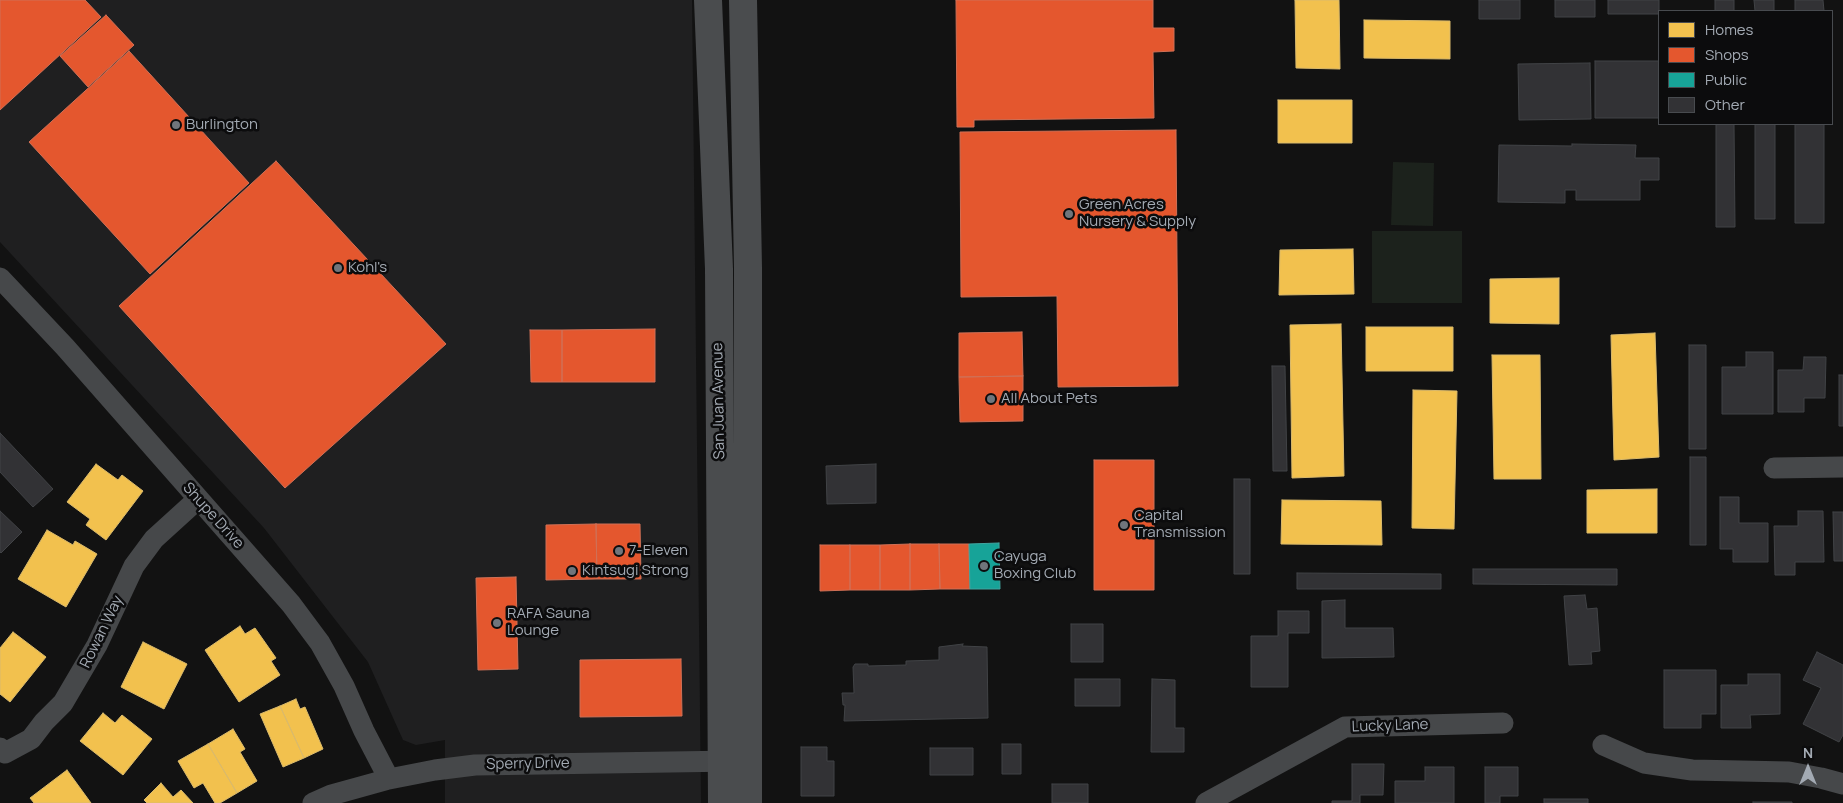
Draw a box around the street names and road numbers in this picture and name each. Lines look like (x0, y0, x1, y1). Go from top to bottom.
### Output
street label: San Juan Avenue (709, 342, 729, 460)
street label: Shupe Drive (179, 479, 247, 553)
street label: Rowan Way (77, 593, 127, 671)
street label: Lucky Lane (1351, 716, 1429, 736)
street label: Sperry Drive (486, 754, 570, 774)

